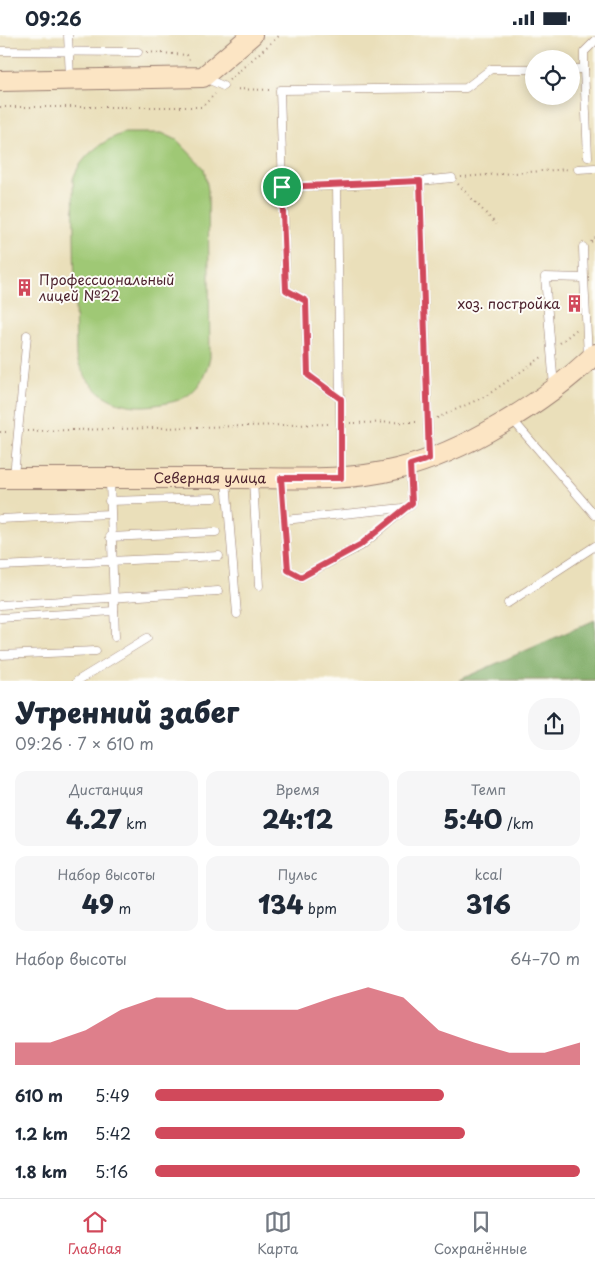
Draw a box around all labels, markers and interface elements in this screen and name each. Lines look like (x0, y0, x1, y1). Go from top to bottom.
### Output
text: 09:26 (25, 4, 82, 32)
map controls (525, 50, 580, 105)
button: locate (525, 50, 580, 105)
pin (261, 166, 303, 208)
icon: arrive (268, 173, 296, 201)
place label: Профессиональный лицей №22 (38, 269, 175, 306)
building icon: Профессиональный лицей №22 (15, 278, 35, 298)
place label: хоз. постройка (458, 293, 560, 314)
building icon: хоз. постройка (564, 294, 584, 314)
street label: Северная улица (154, 467, 267, 488)
text: Утренний забег (15, 690, 239, 733)
button: share (528, 698, 580, 750)
text: 09:26 · 7 × 610 m (15, 731, 154, 755)
text: Дистанция (69, 779, 144, 800)
text: Время (275, 779, 320, 800)
text: Темп (471, 779, 506, 800)
text: 4.27 (66, 800, 121, 838)
text: 24:12 (262, 800, 333, 838)
text: 5:40 (443, 800, 502, 838)
text: km (121, 813, 147, 834)
text: /km (502, 813, 534, 834)
text: Набор высоты (58, 864, 156, 885)
text: Пульс (278, 864, 317, 885)
text: kcal (475, 864, 502, 885)
text: 49 (82, 885, 114, 923)
text: 134 (258, 885, 304, 923)
text: 316 (466, 885, 511, 923)
text: m (114, 898, 131, 919)
text: bpm (304, 898, 337, 919)
text: Набор высоты (15, 946, 127, 970)
text: 64–70 m (510, 946, 580, 970)
text: 610 m (15, 1083, 63, 1107)
text: 5:49 (95, 1083, 130, 1107)
text: 1.2 km (15, 1121, 68, 1145)
text: 5:42 (95, 1121, 131, 1145)
text: 1.8 km (15, 1159, 67, 1183)
text: 5:16 (95, 1159, 128, 1183)
tab: Главная (68, 1208, 122, 1259)
tab: Карта (257, 1208, 298, 1259)
tab: Сохранённые (434, 1208, 527, 1259)

